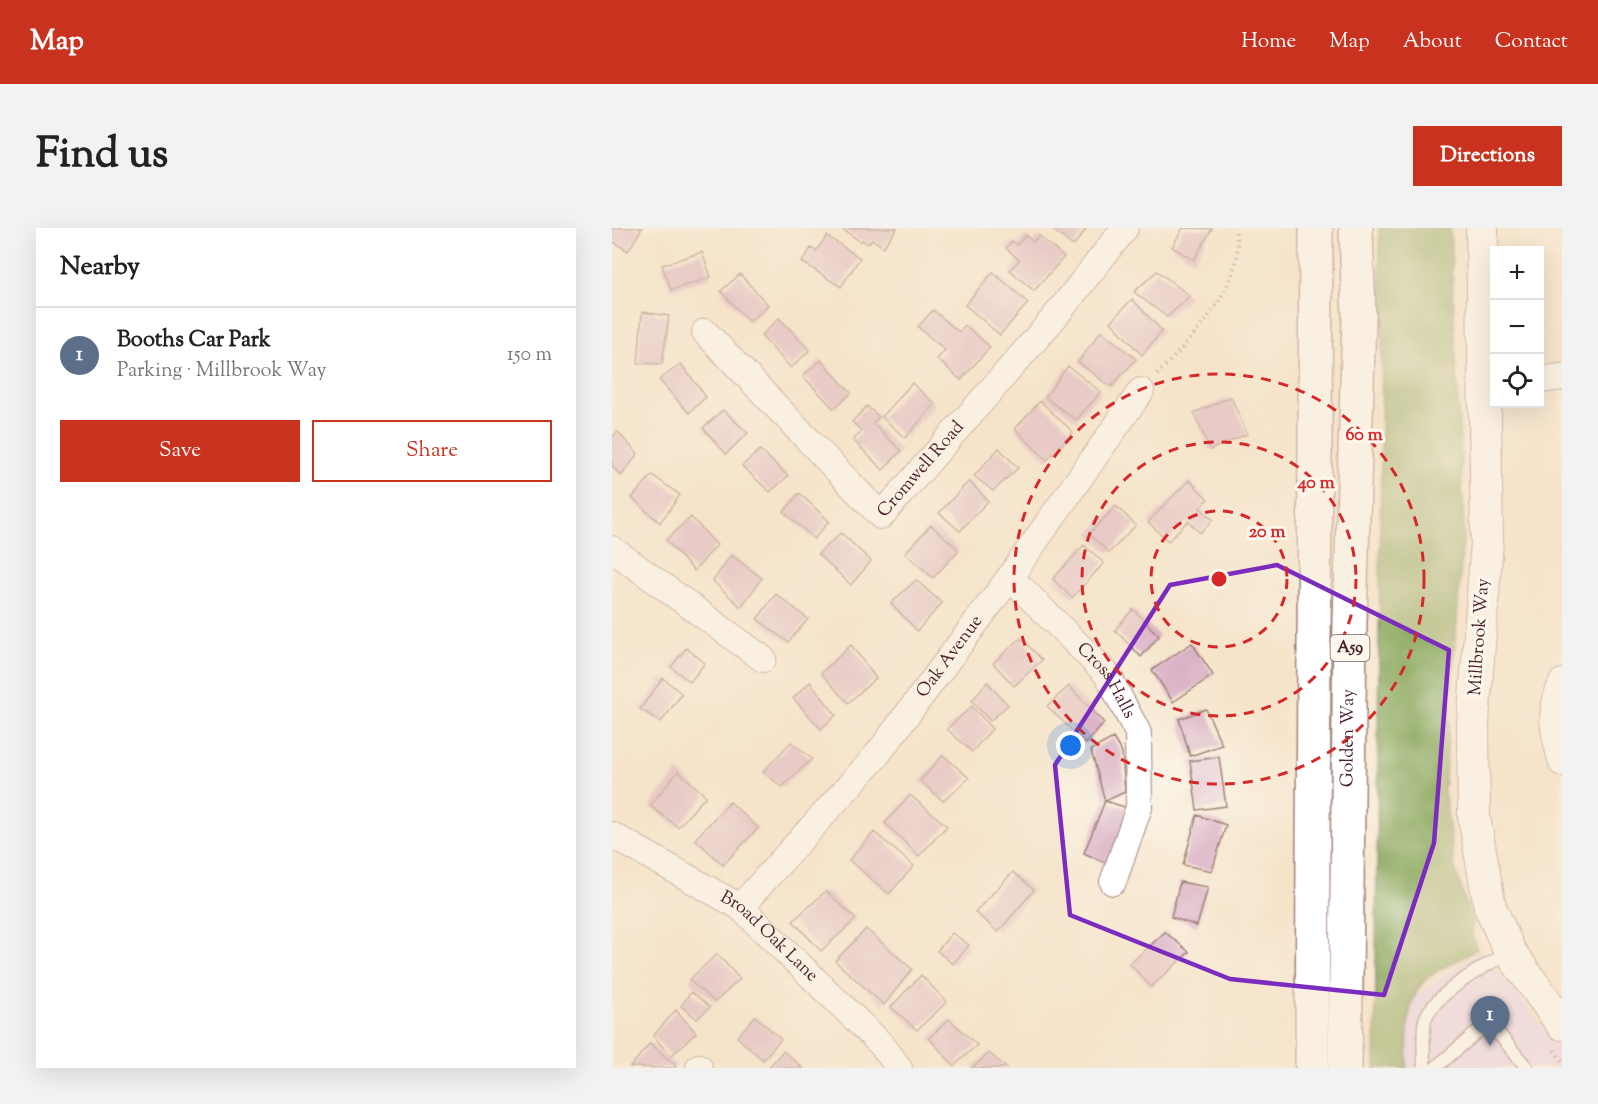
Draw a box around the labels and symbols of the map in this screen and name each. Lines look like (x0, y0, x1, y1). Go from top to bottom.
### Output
street label: Cromwell Road (872, 416, 971, 524)
text: 60 m (1345, 423, 1383, 449)
text: 40 m (1296, 471, 1335, 497)
text: 20 m (1249, 520, 1285, 546)
centre of rings (1209, 569, 1229, 589)
street label: Millbrook Way (1463, 577, 1497, 697)
street label: Oak Avenue (911, 610, 990, 704)
road number: A59 (1330, 635, 1370, 661)
street label: Cross Halls (1070, 637, 1141, 724)
street label: Golden Way (1335, 689, 1362, 787)
your location (1056, 731, 1085, 760)
street label: Broad Oak Lane (715, 885, 824, 989)
pin: 1 (1470, 996, 1510, 1046)

